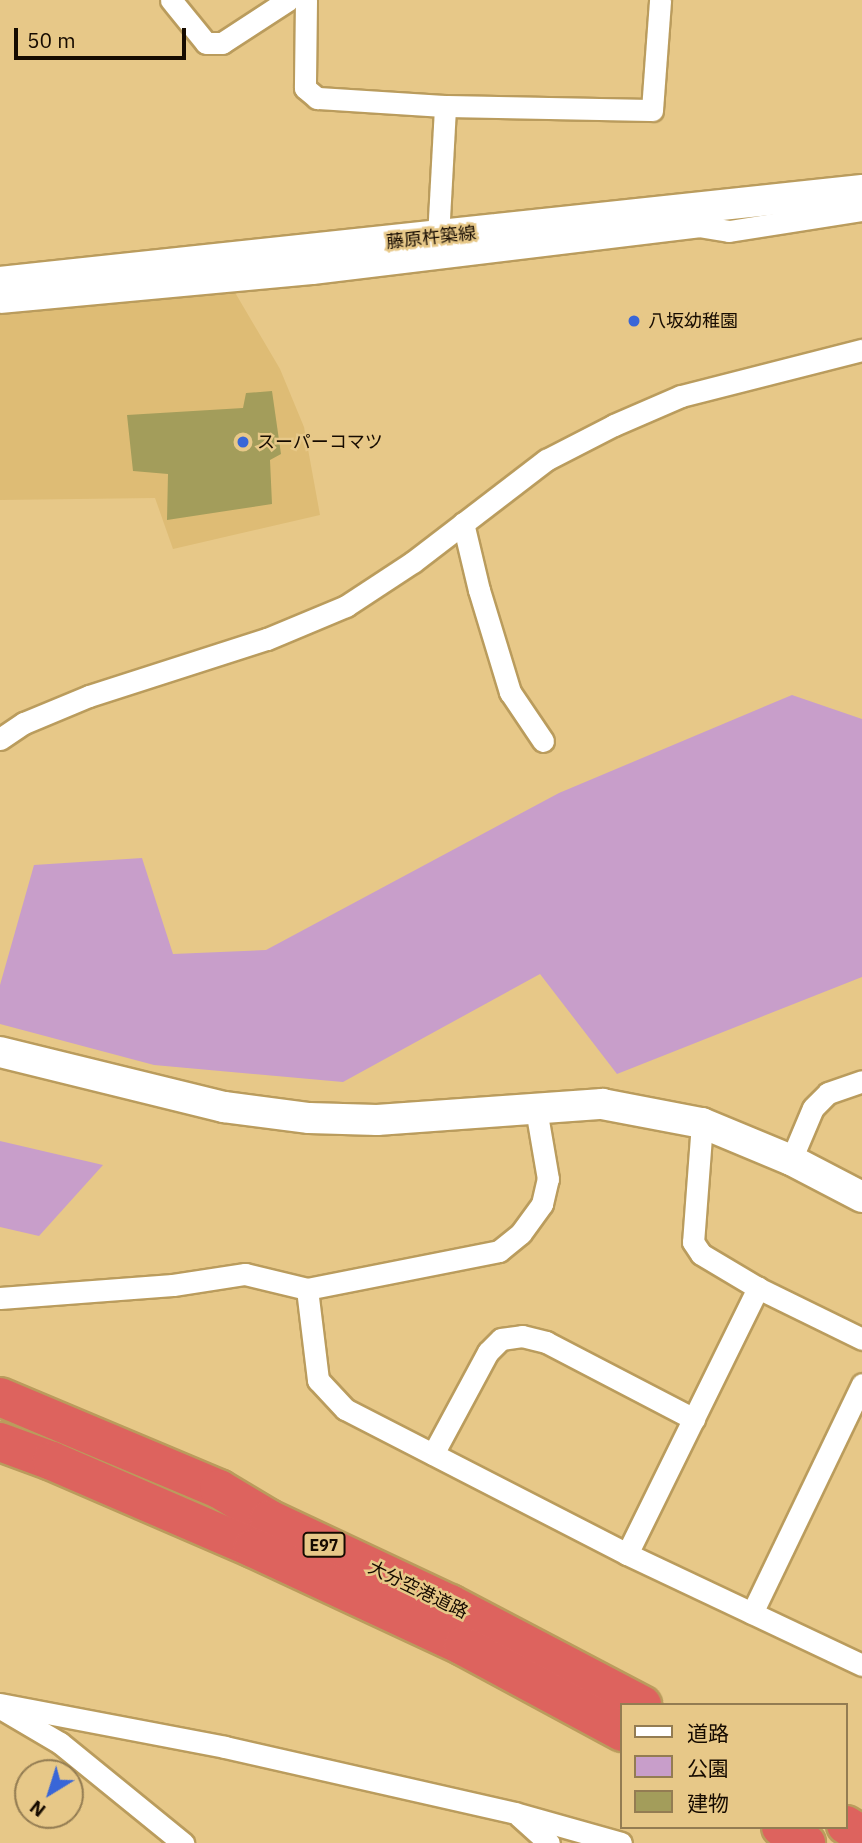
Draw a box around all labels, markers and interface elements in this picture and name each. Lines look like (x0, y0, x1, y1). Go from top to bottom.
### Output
scale bar (18, 14, 189, 58)
text: 50 m (27, 26, 76, 54)
street label: 藤原杵築線 (385, 223, 477, 253)
place label: 八坂幼稚園 (648, 310, 738, 332)
marker: 八坂幼稚園 (626, 313, 642, 329)
place label: スーパーコマツ (257, 431, 383, 453)
marker: スーパーコマツ (235, 434, 251, 450)
road number: E97 (301, 1532, 347, 1558)
street label: 大分空港道路 (365, 1557, 471, 1623)
legend (620, 1703, 848, 1829)
text: 道路 (687, 1719, 729, 1747)
text: 公園 (687, 1754, 729, 1782)
north arrow (14, 1759, 84, 1829)
text: 建物 (687, 1789, 729, 1817)
text: N (24, 1795, 50, 1823)

